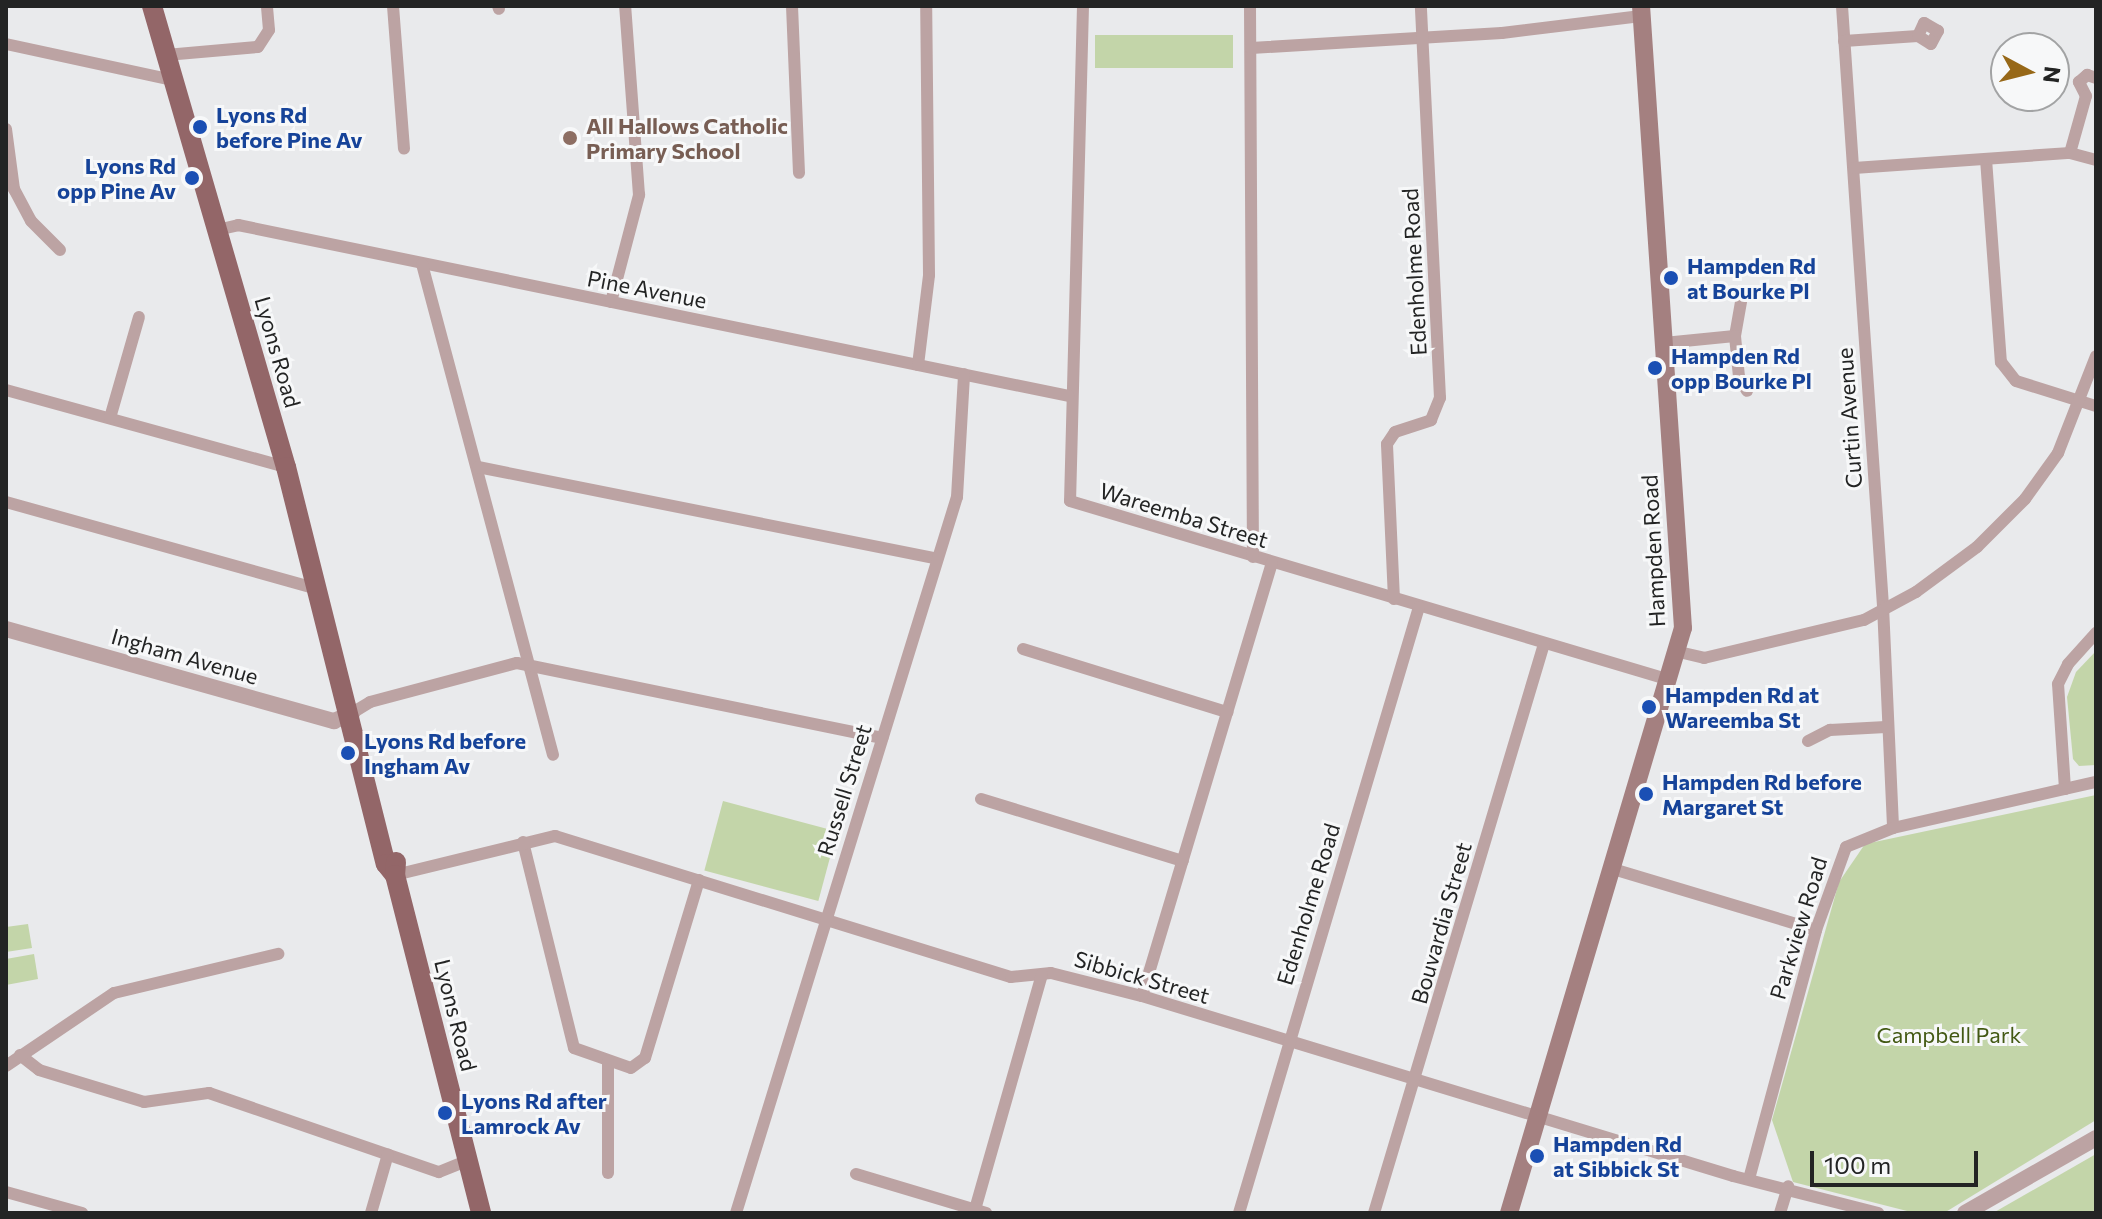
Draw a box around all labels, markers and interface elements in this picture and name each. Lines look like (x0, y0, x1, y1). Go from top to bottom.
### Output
north arrow (1990, 32, 2070, 112)
text: N (2038, 65, 2067, 85)
place label: Lyons Rd before Pine Av (216, 101, 362, 152)
place label: All Hallows Catholic Primary School (586, 112, 788, 164)
marker: Lyons Rd before Pine Av (191, 118, 209, 136)
marker: All Hallows Catholic Primary School (561, 129, 579, 147)
place label: Lyons Rd opp Pine Av (57, 152, 176, 204)
marker: Lyons Rd opp Pine Av (183, 169, 201, 187)
street label: Edenholme Road (1396, 188, 1432, 356)
place label: Hampden Rd at Bourke Pl (1687, 252, 1816, 304)
street label: Pine Avenue (585, 264, 709, 314)
marker: Hampden Rd at Bourke Pl (1662, 269, 1680, 287)
street label: Lyons Road (250, 293, 306, 411)
place label: Hampden Rd opp Bourke Pl (1671, 342, 1812, 394)
street label: Curtin Avenue (1831, 347, 1867, 489)
marker: Hampden Rd opp Bourke Pl (1646, 359, 1664, 377)
street label: Hampden Road (1636, 474, 1670, 628)
street label: Wareemba Street (1097, 477, 1271, 553)
street label: Ingham Avenue (109, 622, 261, 690)
place label: Hampden Rd at Wareemba St (1665, 681, 1819, 732)
marker: Hampden Rd at Wareemba St (1640, 698, 1658, 716)
street label: Russell Street (811, 721, 877, 859)
place label: Lyons Rd before Ingham Av (364, 727, 526, 778)
marker: Lyons Rd before Ingham Av (339, 744, 357, 762)
place label: Hampden Rd before Margaret St (1662, 768, 1862, 820)
marker: Hampden Rd before Margaret St (1637, 785, 1655, 803)
street label: Edenholme Road (1271, 820, 1345, 988)
street label: Bouvardia Street (1405, 839, 1477, 1007)
street label: Parkview Road (1764, 854, 1832, 1002)
street label: Sibbick Street (1071, 945, 1213, 1009)
street label: Lyons Road (429, 956, 483, 1074)
park label: Campbell Park (1877, 1022, 2021, 1048)
place label: Lyons Rd after Lamrock Av (461, 1087, 607, 1138)
marker: Lyons Rd after Lamrock Av (436, 1104, 454, 1122)
place label: Hampden Rd at Sibbick St (1553, 1130, 1682, 1182)
scale bar (1814, 1135, 1982, 1185)
marker: Hampden Rd at Sibbick St (1528, 1147, 1546, 1165)
text: 100 m (1824, 1150, 1891, 1179)

